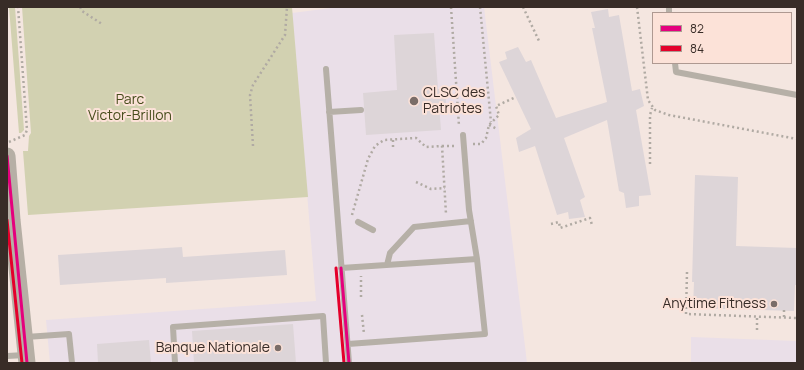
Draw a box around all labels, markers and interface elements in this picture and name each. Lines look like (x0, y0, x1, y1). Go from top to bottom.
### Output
legend (652, 12, 792, 64)
text: 82 (690, 20, 704, 37)
text: 84 (690, 40, 704, 57)
place label: CLSC des Patriotes (423, 85, 485, 118)
park label: Parc Victor-Brillon (88, 92, 172, 124)
marker: CLSC des Patriotes (408, 95, 420, 107)
place label: Anytime Fitness (662, 296, 766, 312)
marker: Anytime Fitness (769, 299, 779, 309)
place label: Banque Nationale (156, 340, 270, 356)
marker: Banque Nationale (273, 343, 283, 353)

